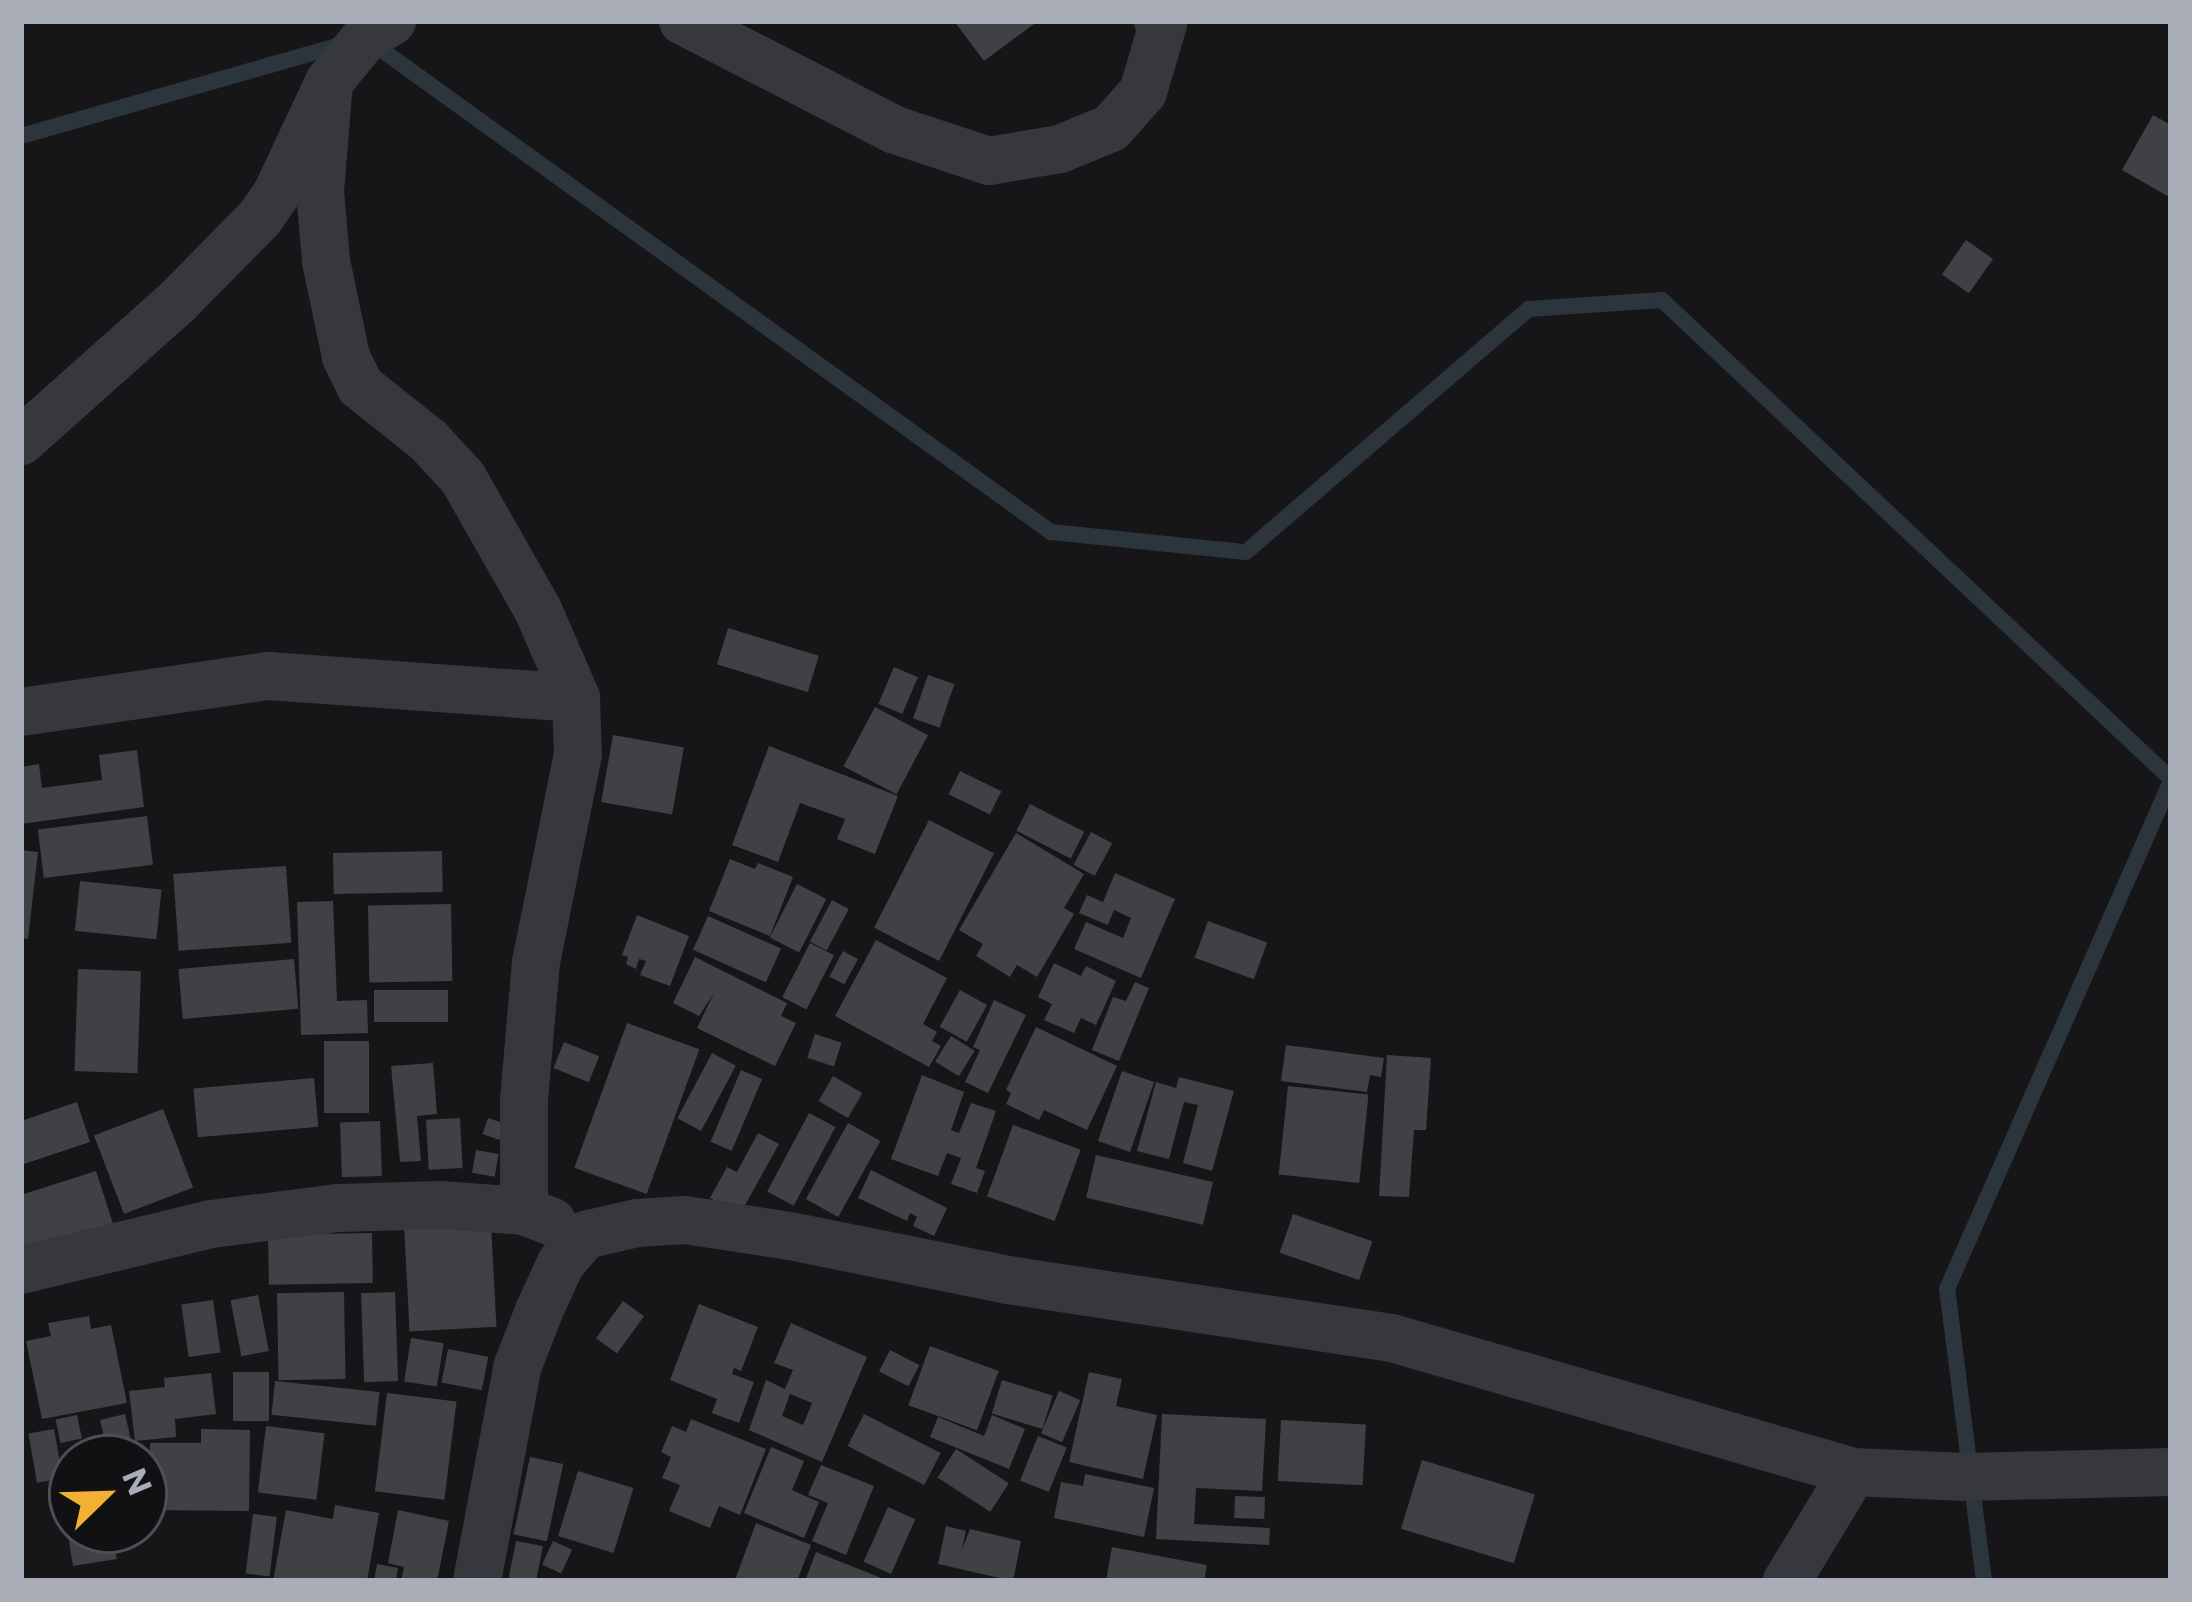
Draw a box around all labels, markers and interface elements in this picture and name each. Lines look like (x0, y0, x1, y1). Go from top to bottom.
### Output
north arrow (48, 1434, 168, 1554)
text: N (115, 1462, 163, 1500)

